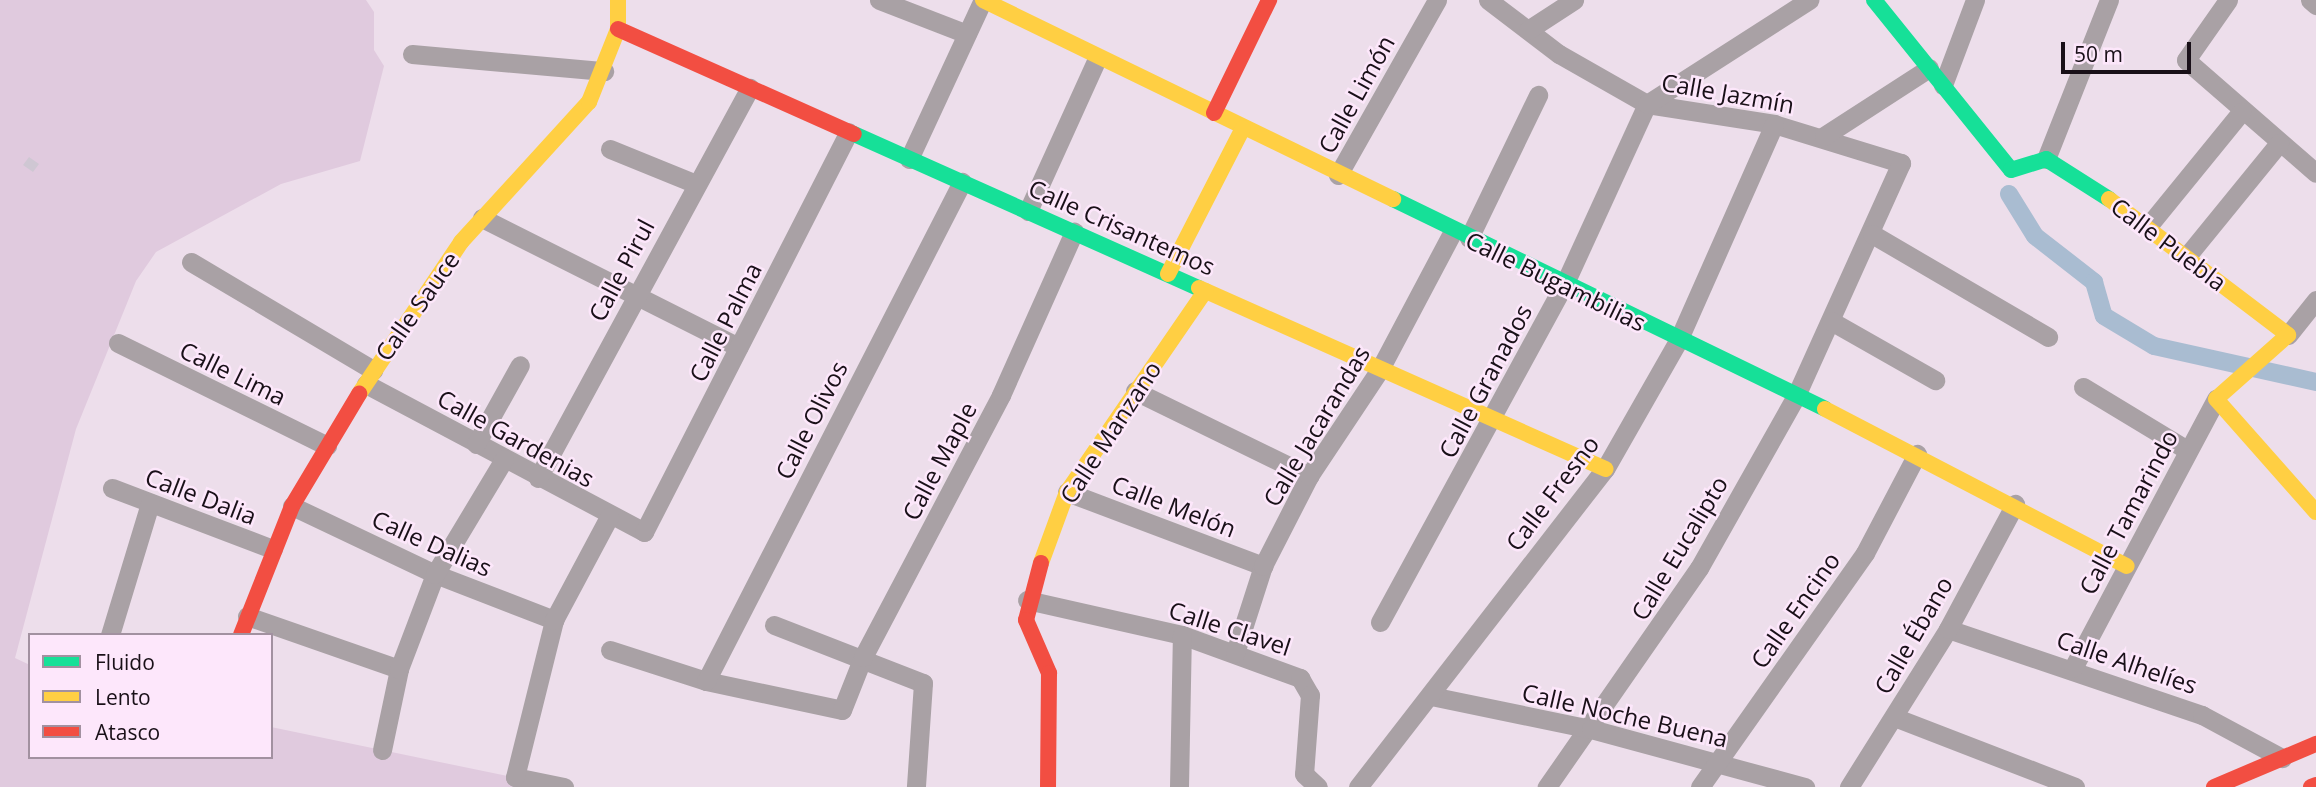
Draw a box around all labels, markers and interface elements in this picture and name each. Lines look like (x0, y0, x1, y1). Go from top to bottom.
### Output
scale bar (2064, 28, 2194, 72)
street label: Calle Limón (1312, 30, 1400, 158)
text: 50 m (2074, 40, 2123, 68)
street label: Calle Jazmín (1659, 67, 1797, 119)
street label: Calle Crisantemos (1024, 173, 1220, 281)
street label: Calle Puebla (2106, 191, 2232, 297)
street label: Calle Pirul (582, 214, 660, 326)
street label: Calle Bugambilias (1461, 225, 1651, 337)
street label: Calle Sauce (369, 246, 465, 366)
street label: Calle Palma (683, 258, 767, 386)
street label: Calle Granados (1433, 299, 1537, 463)
street label: Calle Lima (175, 335, 291, 411)
street label: Calle Jacarandas (1257, 340, 1375, 512)
street label: Calle Olivos (769, 356, 853, 484)
street label: Calle Manzano (1053, 356, 1167, 508)
street label: Calle Gardenias (433, 383, 599, 493)
street label: Calle Maple (896, 397, 982, 525)
street label: Calle Tamarindo (2073, 425, 2183, 599)
street label: Calle Fresno (1499, 430, 1605, 556)
street label: Calle Dalia (141, 462, 261, 530)
street label: Calle Melón (1108, 469, 1240, 543)
street label: Calle Eucalipto (1625, 471, 1733, 625)
street label: Calle Dalias (368, 504, 496, 582)
street label: Calle Encino (1744, 546, 1846, 674)
street label: Calle Ébano (1868, 571, 1958, 699)
street label: Calle Clavel (1165, 595, 1295, 661)
street label: Calle Alhelíes (2053, 624, 2201, 700)
legend (28, 633, 273, 759)
text: Fluido (95, 648, 155, 676)
street label: Calle Noche Buena (1519, 677, 1731, 753)
text: Lento (95, 683, 151, 711)
text: Atasco (95, 718, 160, 746)

